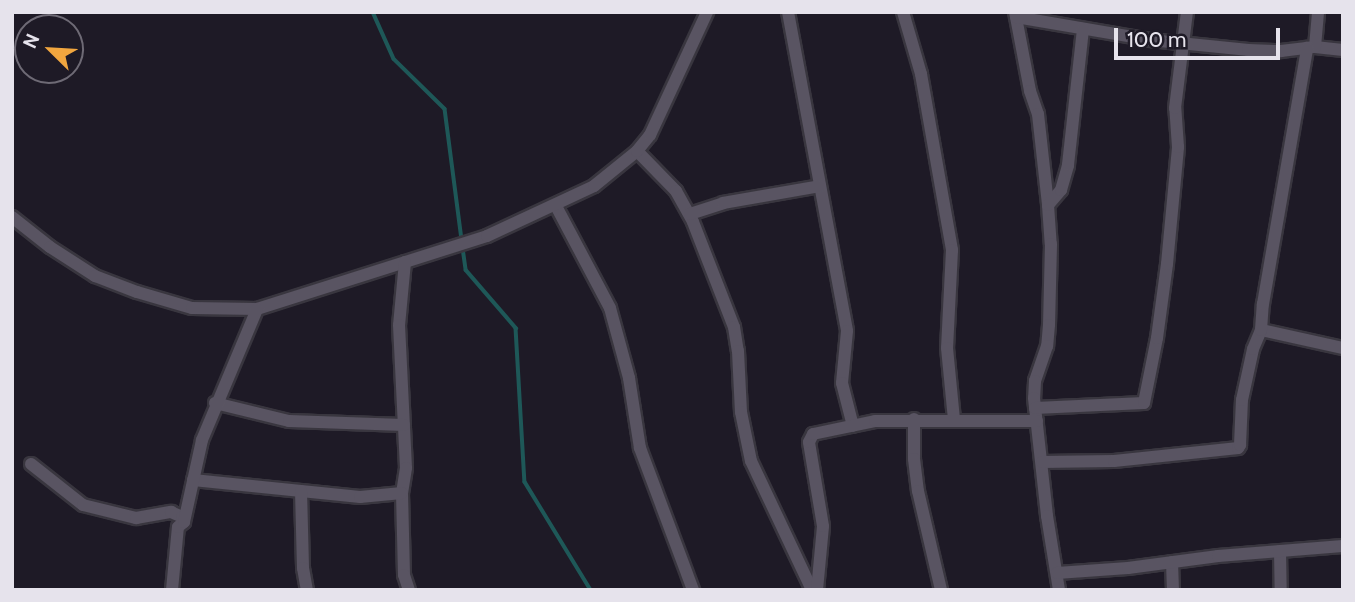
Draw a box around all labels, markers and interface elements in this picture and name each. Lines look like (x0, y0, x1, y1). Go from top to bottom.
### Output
north arrow (14, 14, 84, 84)
scale bar (1117, 14, 1283, 58)
text: 100 m (1127, 27, 1186, 52)
text: N (18, 30, 44, 52)

